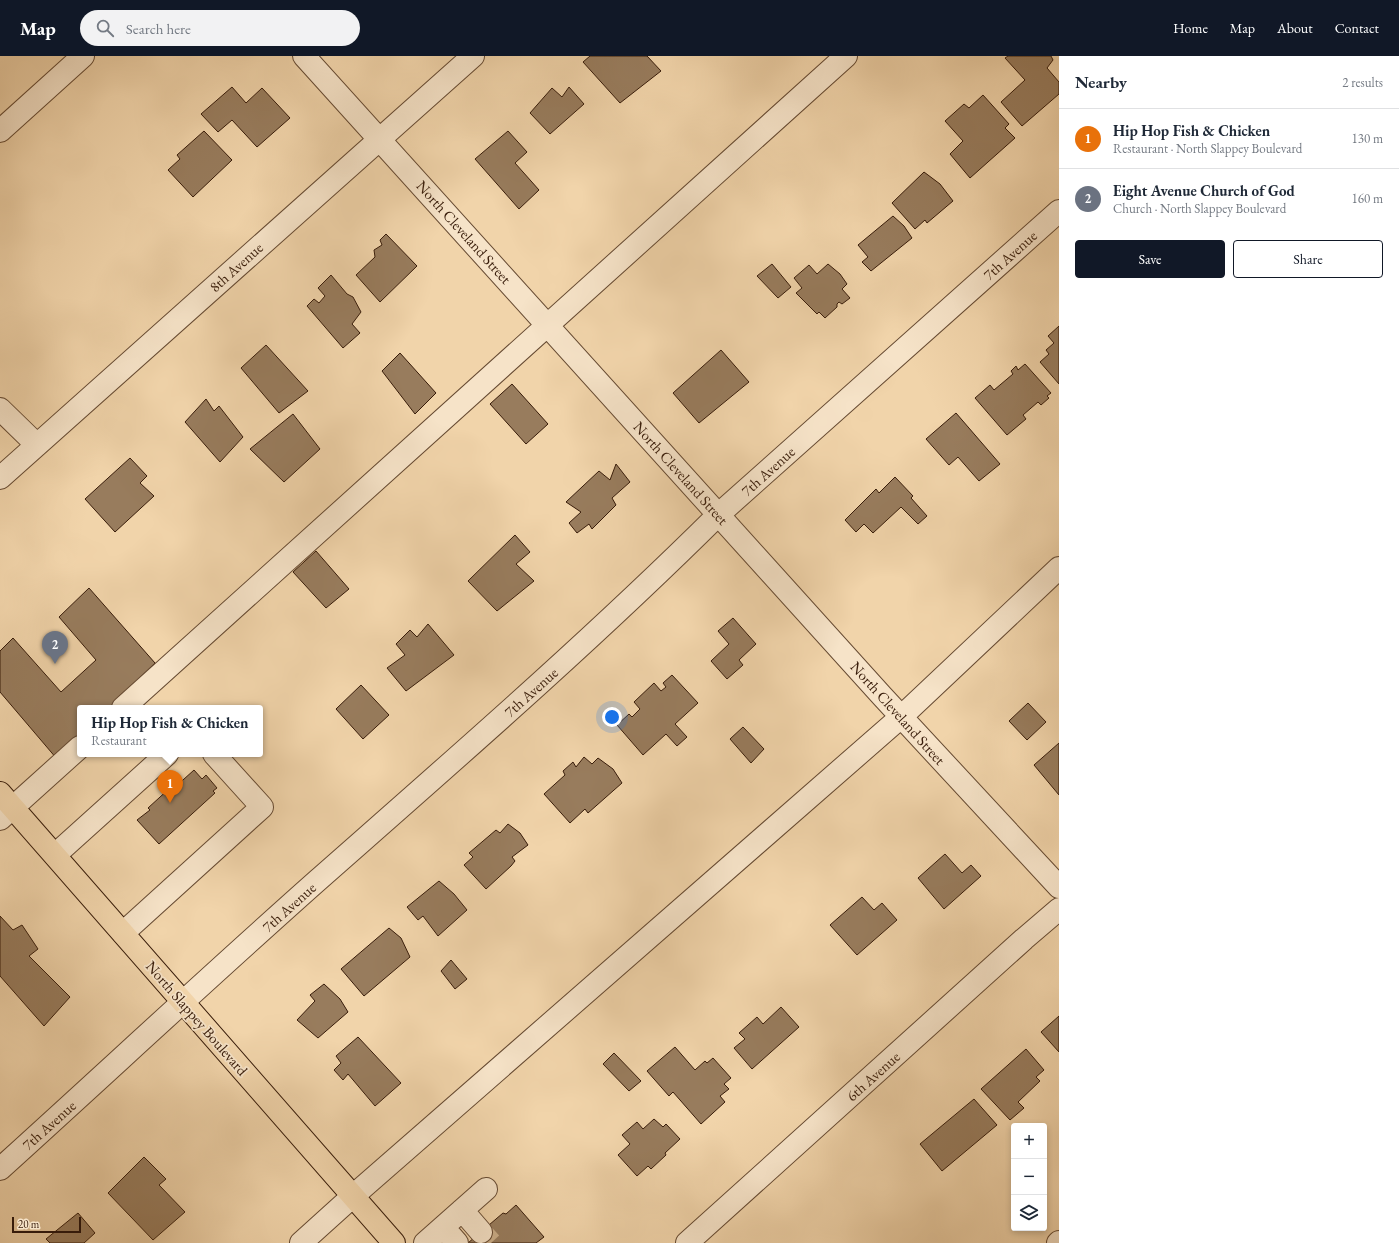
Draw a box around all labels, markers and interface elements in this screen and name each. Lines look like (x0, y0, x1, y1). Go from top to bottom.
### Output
search box (80, 10, 360, 46)
text: Map (20, 16, 56, 41)
icon: search (94, 17, 116, 39)
text: Search here (126, 19, 191, 38)
text: Home (1173, 19, 1208, 37)
text: Map (1230, 19, 1255, 37)
text: About (1277, 19, 1313, 37)
text: Contact (1335, 19, 1379, 37)
text: Nearby (1075, 71, 1127, 93)
text: 2 results (1342, 74, 1383, 91)
text: Hip Hop Fish & Chicken (1113, 121, 1270, 140)
text: 1 (1085, 130, 1091, 147)
text: 130 m (1352, 130, 1383, 147)
text: Restaurant · North Slappey Boulevard (1113, 140, 1302, 157)
street label: North Cleveland Street (412, 176, 516, 288)
text: Eight Avenue Church of God (1113, 181, 1295, 200)
text: 2 (1085, 190, 1091, 207)
text: 160 m (1352, 190, 1383, 207)
text: Church · North Slappey Boulevard (1113, 200, 1286, 217)
street label: 7th Avenue (979, 226, 1041, 284)
street label: 8th Avenue (205, 238, 267, 296)
button: Save (1075, 240, 1225, 278)
button: Share (1233, 240, 1383, 278)
street label: North Cleveland Street (629, 417, 733, 529)
street label: 7th Avenue (737, 442, 799, 500)
pin: 2 (42, 631, 68, 664)
street label: North Cleveland Street (846, 657, 950, 769)
street label: 7th Avenue (500, 663, 562, 721)
popup (77, 705, 263, 757)
your location (602, 707, 622, 727)
text: Hip Hop Fish & Chicken (91, 713, 249, 732)
text: Restaurant (91, 732, 147, 749)
pin: 1 (157, 770, 183, 803)
street label: 7th Avenue (258, 878, 320, 936)
street label: North Slappey Boulevard (142, 957, 252, 1080)
street label: 6th Avenue (842, 1047, 904, 1105)
street label: 7th Avenue (18, 1096, 80, 1154)
map controls (1011, 1123, 1047, 1231)
button: + (1011, 1123, 1047, 1159)
button: − (1011, 1159, 1047, 1195)
button: layers (1011, 1195, 1047, 1231)
scale bar (12, 1215, 81, 1234)
text: 20 m (18, 1217, 39, 1231)

